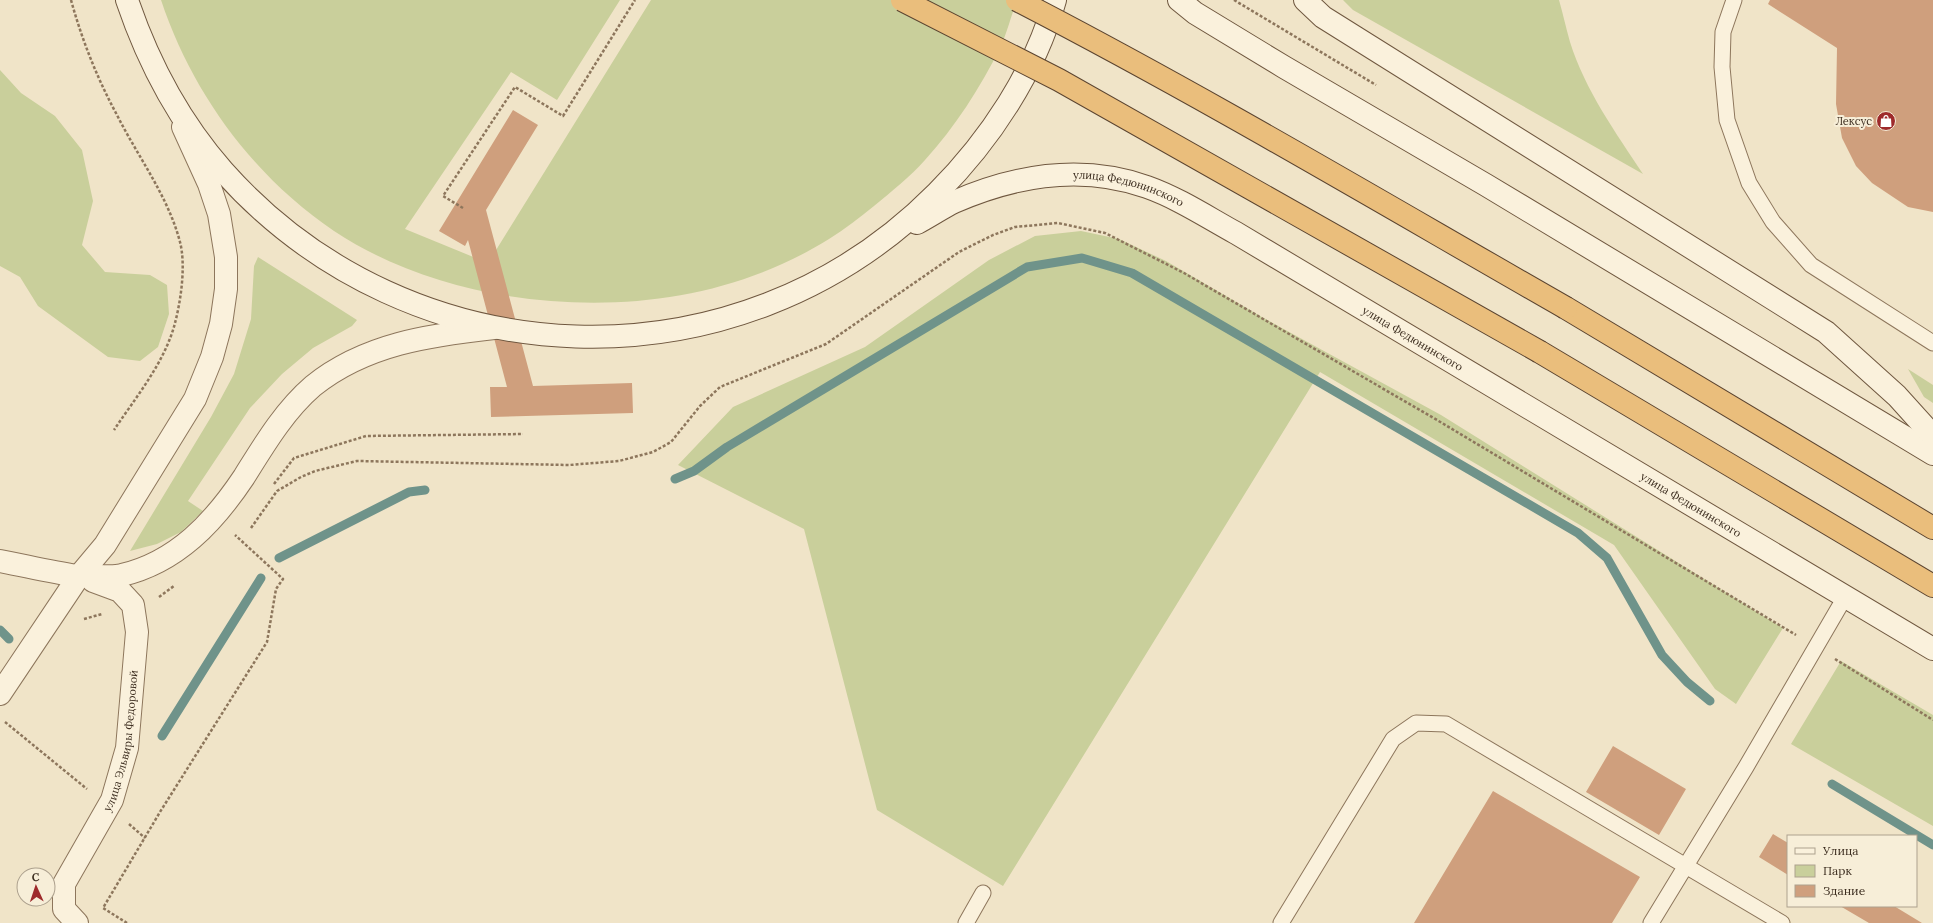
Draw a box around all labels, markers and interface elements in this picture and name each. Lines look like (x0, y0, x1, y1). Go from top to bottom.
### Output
shop icon: Лексус (1875, 110, 1897, 132)
place label: Лексус (1835, 114, 1872, 128)
street label: улица Федюнинского (1073, 168, 1186, 209)
street label: улица Федюнинского (1360, 303, 1466, 374)
street label: улица Федюнинского (1638, 469, 1744, 540)
street label: улица Эльвиры Федоровой (100, 669, 141, 814)
legend (1787, 835, 1917, 907)
text: Улица (1822, 843, 1859, 858)
text: Парк (1823, 863, 1852, 878)
north arrow (16, 867, 56, 907)
text: С (31, 870, 40, 884)
text: Здание (1823, 883, 1866, 898)

